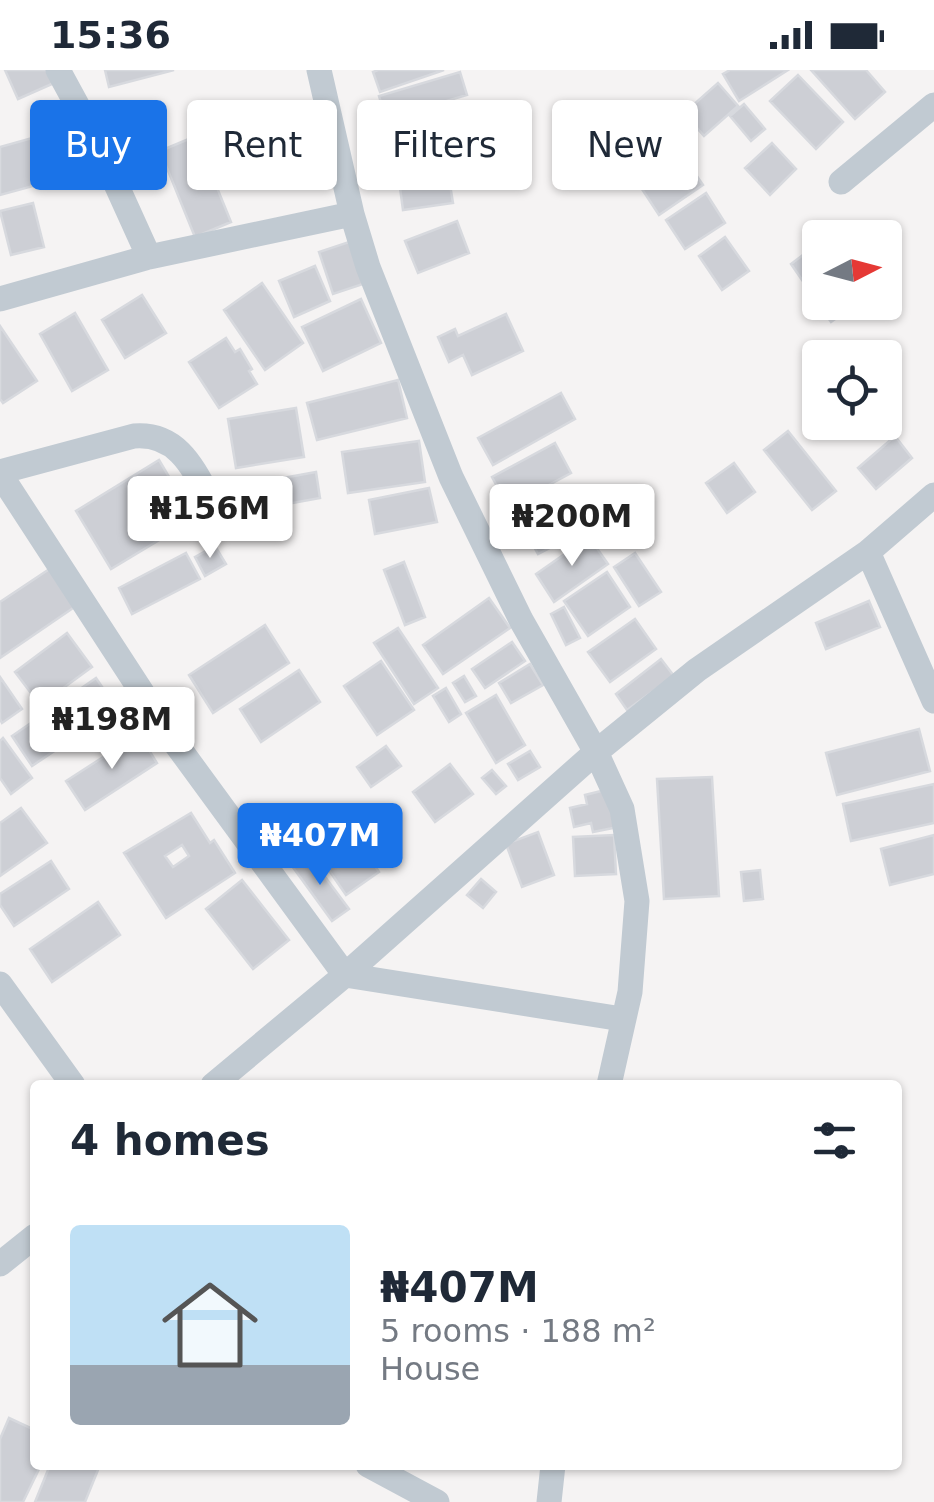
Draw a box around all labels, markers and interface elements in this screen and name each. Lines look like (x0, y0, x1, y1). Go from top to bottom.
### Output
text: 15:36 (50, 13, 171, 57)
chip: Buy (30, 100, 167, 190)
chip: Rent (187, 100, 337, 190)
chip: Filters (357, 100, 532, 190)
chip: New (552, 100, 698, 190)
north arrow (802, 220, 902, 320)
map controls (802, 220, 902, 440)
button: locate (802, 340, 902, 440)
pin: ₦156M (140, 476, 280, 561)
pin: ₦200M (502, 484, 642, 569)
text: ₦156M (150, 489, 270, 527)
text: ₦200M (512, 497, 632, 535)
pin: ₦198M (42, 687, 182, 772)
text: ₦198M (52, 700, 172, 738)
pin: ₦407M (250, 803, 390, 888)
text: ₦407M (260, 816, 380, 854)
icon: filters (807, 1113, 862, 1168)
text: 4 homes (70, 1116, 270, 1165)
text: ₦407M (380, 1263, 539, 1312)
icon: home (150, 1265, 270, 1385)
text: 5 rooms · 188 m² (380, 1312, 656, 1350)
text: House (380, 1350, 480, 1388)

